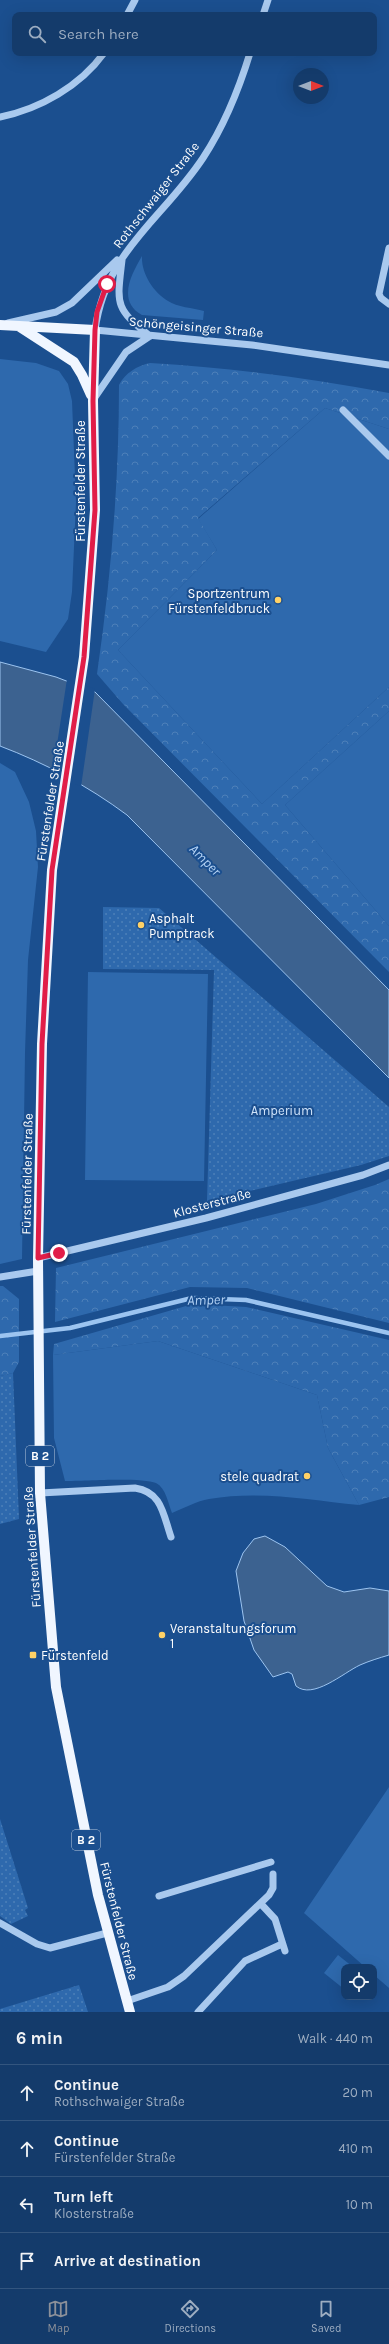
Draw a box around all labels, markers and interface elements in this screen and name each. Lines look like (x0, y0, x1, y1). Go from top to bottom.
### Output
search box (12, 12, 377, 56)
icon: search (26, 23, 48, 45)
text: Search here (58, 25, 139, 43)
north arrow (293, 68, 329, 104)
street label: Rothschwaiger Straße (110, 139, 202, 251)
route start (98, 275, 116, 293)
street label: Schöngeisinger Straße (128, 314, 264, 340)
street label: Fürstenfelder Straße (73, 420, 88, 542)
place label: Sportzentrum Fürstenfeldbruck (168, 586, 270, 616)
marker: Sportzentrum Fürstenfeldbruck (273, 595, 283, 605)
street label: Fürstenfelder Straße (33, 740, 67, 862)
water label: Amper (186, 841, 225, 880)
place label: Asphalt Pumptrack (149, 911, 215, 941)
marker: Asphalt Pumptrack (136, 920, 146, 930)
park label: Amperium (251, 1103, 313, 1118)
street label: Fürstenfelder Straße (18, 1113, 36, 1235)
street label: Klosterstraße (171, 1185, 253, 1221)
route end (50, 1244, 68, 1262)
water label: Amper (187, 1291, 226, 1309)
road number: B 2 (26, 1446, 54, 1466)
place label: stele quadrat (220, 1469, 299, 1485)
marker: stele quadrat (302, 1471, 312, 1481)
street label: Fürstenfelder Straße (20, 1486, 44, 1608)
place label: Veranstaltungsforum 1 (170, 1621, 297, 1651)
marker: Veranstaltungsforum 1 (157, 1630, 167, 1640)
place label: Fürstenfeld (41, 1648, 109, 1663)
marker: Fürstenfeld (28, 1650, 38, 1660)
road number: B 2 (72, 1830, 100, 1850)
street label: Fürstenfelder Straße (97, 1860, 141, 1982)
map controls (341, 1964, 377, 2000)
button: locate (341, 1964, 377, 2000)
text: 6 min (16, 2028, 63, 2048)
text: Walk · 440 m (298, 2031, 373, 2046)
text: Continue (54, 2076, 119, 2094)
icon: ahead (16, 2082, 38, 2104)
text: 20 m (343, 2085, 373, 2100)
text: Rothschwaiger Straße (54, 2094, 185, 2109)
text: Continue (54, 2132, 119, 2150)
icon: ahead (16, 2138, 38, 2160)
text: 410 m (338, 2141, 373, 2156)
text: Fürstenfelder Straße (54, 2150, 176, 2165)
text: Turn left (54, 2188, 113, 2206)
icon: left (16, 2194, 38, 2216)
text: 10 m (346, 2197, 373, 2212)
text: Klosterstraße (54, 2206, 134, 2221)
icon: arrive (16, 2250, 38, 2272)
text: Arrive at destination (54, 2252, 201, 2270)
tab: Map (47, 2298, 69, 2335)
tab: Directions (164, 2298, 216, 2335)
tab: Saved (311, 2298, 342, 2335)

